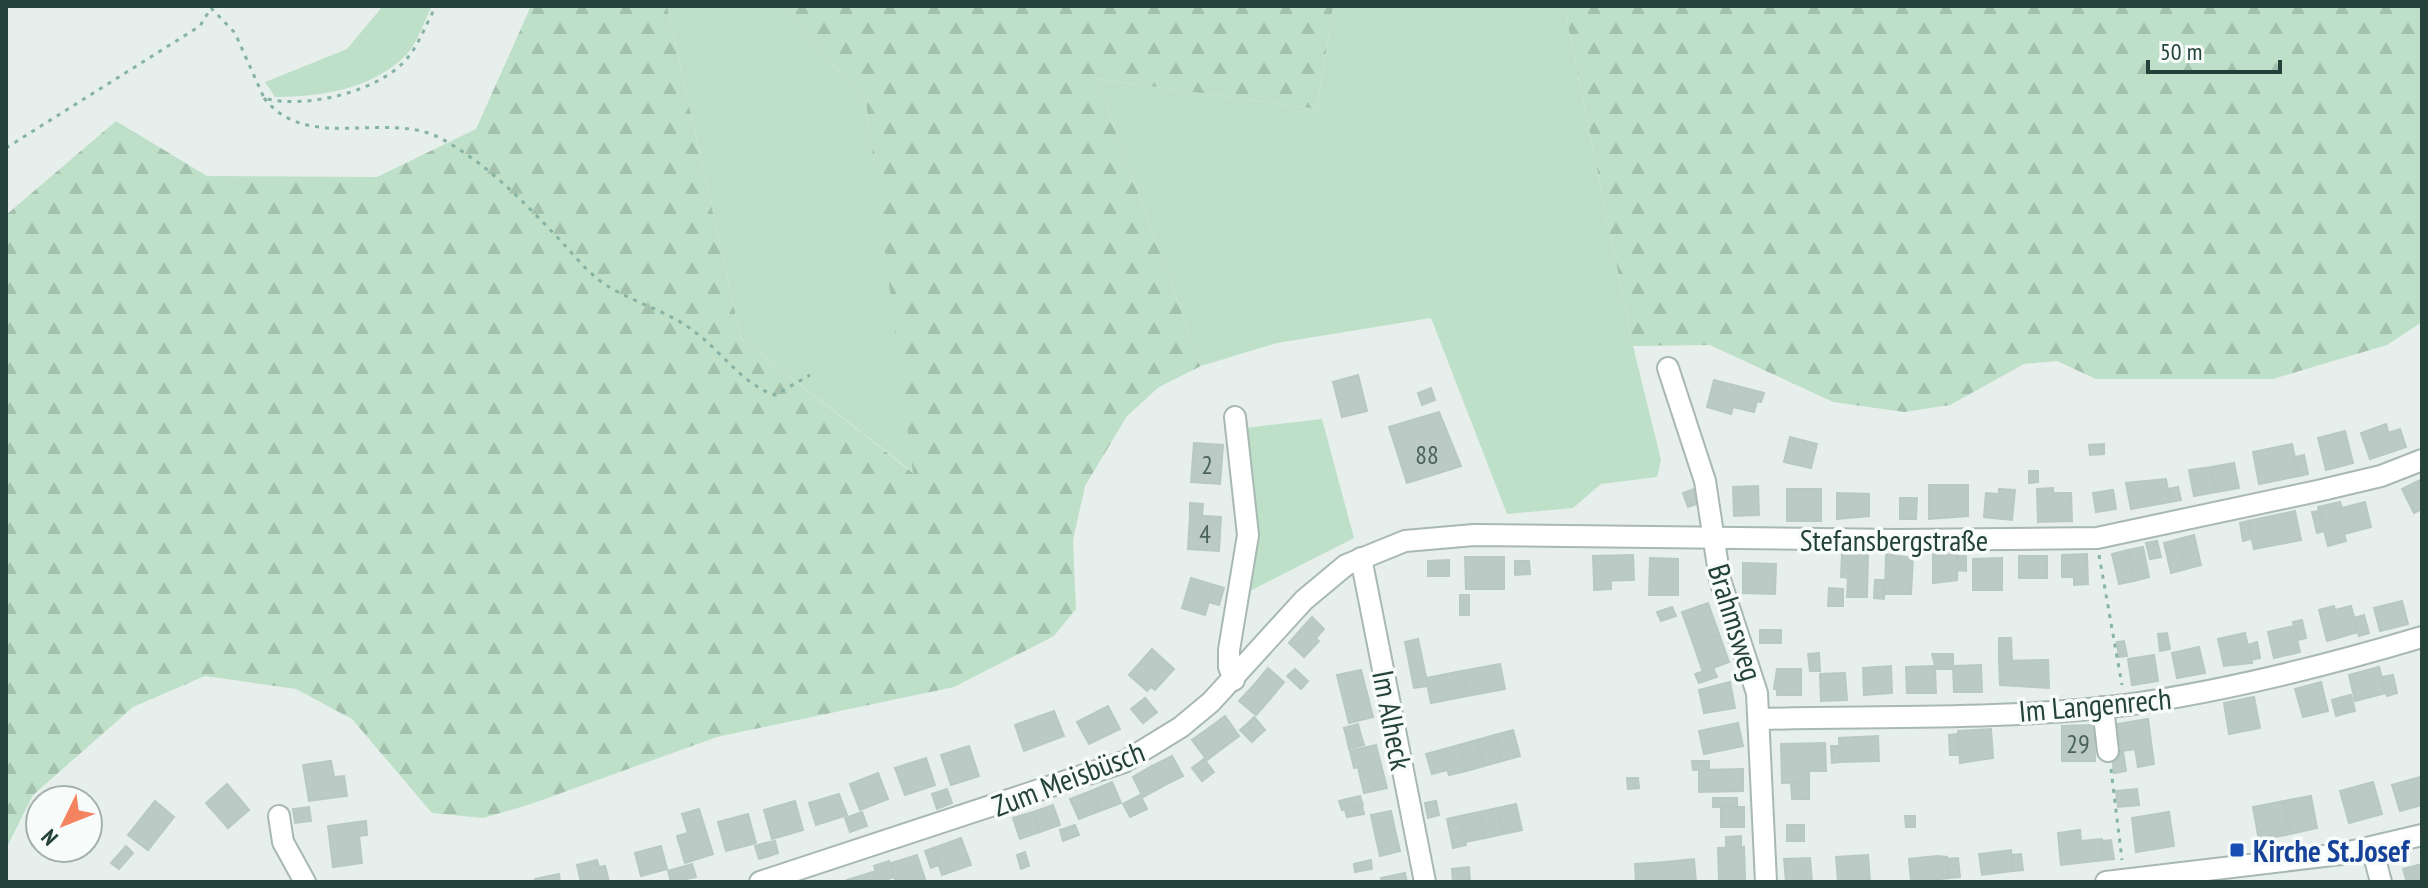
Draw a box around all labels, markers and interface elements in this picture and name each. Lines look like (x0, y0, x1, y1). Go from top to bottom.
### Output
scale bar (2148, 24, 2280, 74)
text: 50 m (2160, 36, 2202, 67)
house number: 88 (1415, 438, 1439, 471)
house number: 2 (1201, 448, 1213, 481)
house number: 4 (1199, 517, 1211, 550)
street label: Stefansbergstraße (1800, 520, 1988, 559)
street label: Brahmsweg (1700, 559, 1772, 685)
street label: Im Alheck (1364, 667, 1422, 774)
street label: Im Langenrech (2017, 678, 2173, 730)
house number: 29 (2066, 727, 2090, 760)
street label: Zum Meisbüsch (986, 731, 1150, 825)
north arrow (24, 784, 104, 864)
text: N (35, 824, 64, 852)
place label: Kirche St.Josef (2253, 831, 2411, 870)
marker: Kirche St.Josef (2228, 841, 2246, 859)

